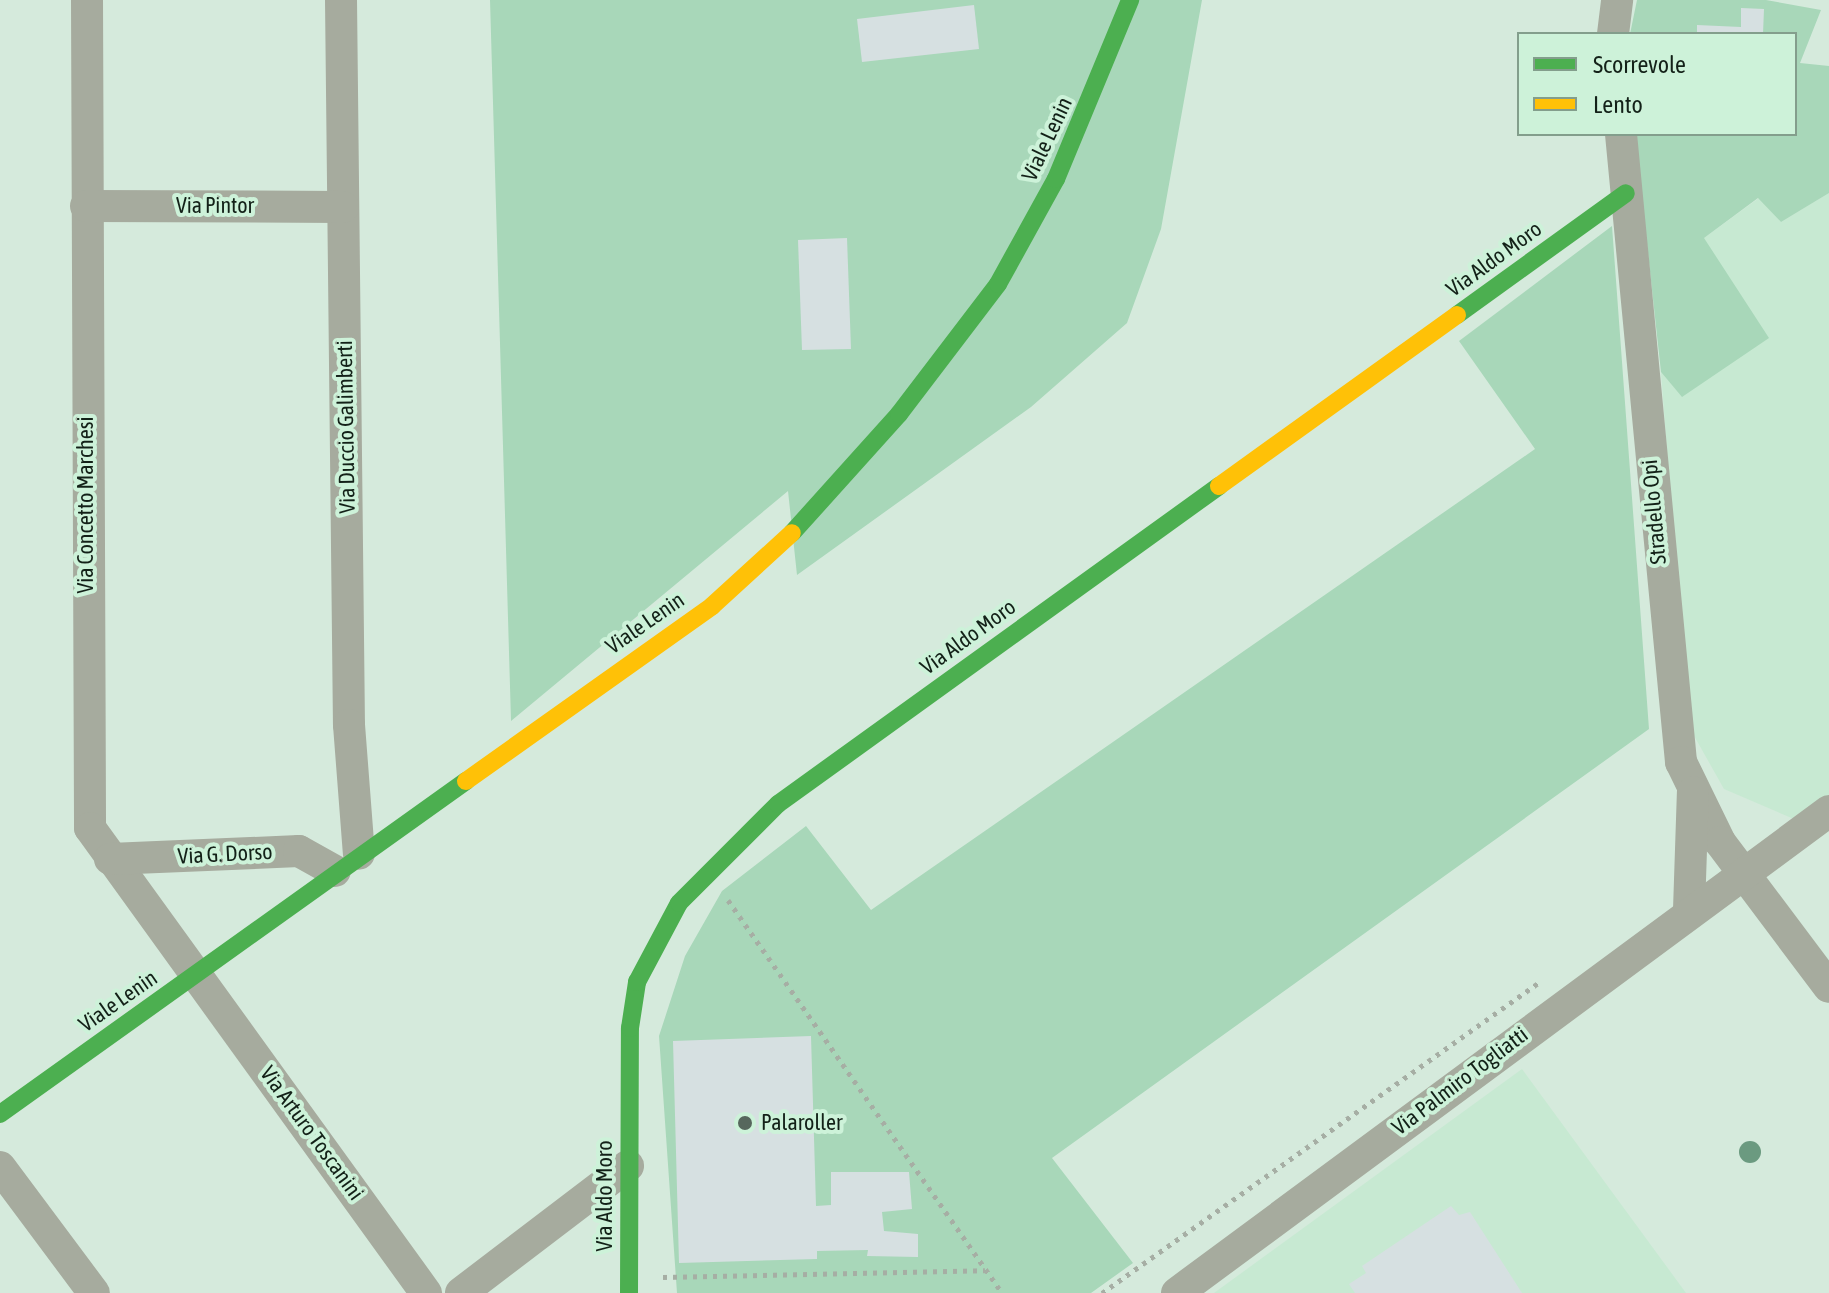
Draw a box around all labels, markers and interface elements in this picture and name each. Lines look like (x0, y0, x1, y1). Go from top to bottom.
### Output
legend (1517, 32, 1797, 136)
text: Scorrevole (1593, 51, 1686, 78)
text: Lento (1593, 91, 1643, 118)
street label: Viale Lenin (1016, 93, 1078, 185)
street label: Via Pintor (176, 193, 254, 219)
street label: Via Aldo Moro (1441, 216, 1547, 302)
street label: Via Duccio Galimberti (331, 340, 361, 514)
street label: Via Concetto Marchesi (73, 416, 99, 594)
street label: Stradello Opi (1636, 458, 1672, 566)
street label: Viale Lenin (601, 586, 689, 660)
street label: Via Aldo Moro (915, 594, 1021, 680)
street label: Via G. Dorso (177, 838, 273, 870)
street label: Viale Lenin (74, 964, 162, 1038)
street label: Via Palmiro Togliatti (1387, 1021, 1533, 1141)
street label: Via Arturo Toscanini (255, 1061, 369, 1205)
place label: Palaroller (761, 1110, 842, 1136)
marker: Palaroller (736, 1114, 754, 1132)
street label: Via Aldo Moro (592, 1140, 618, 1252)

